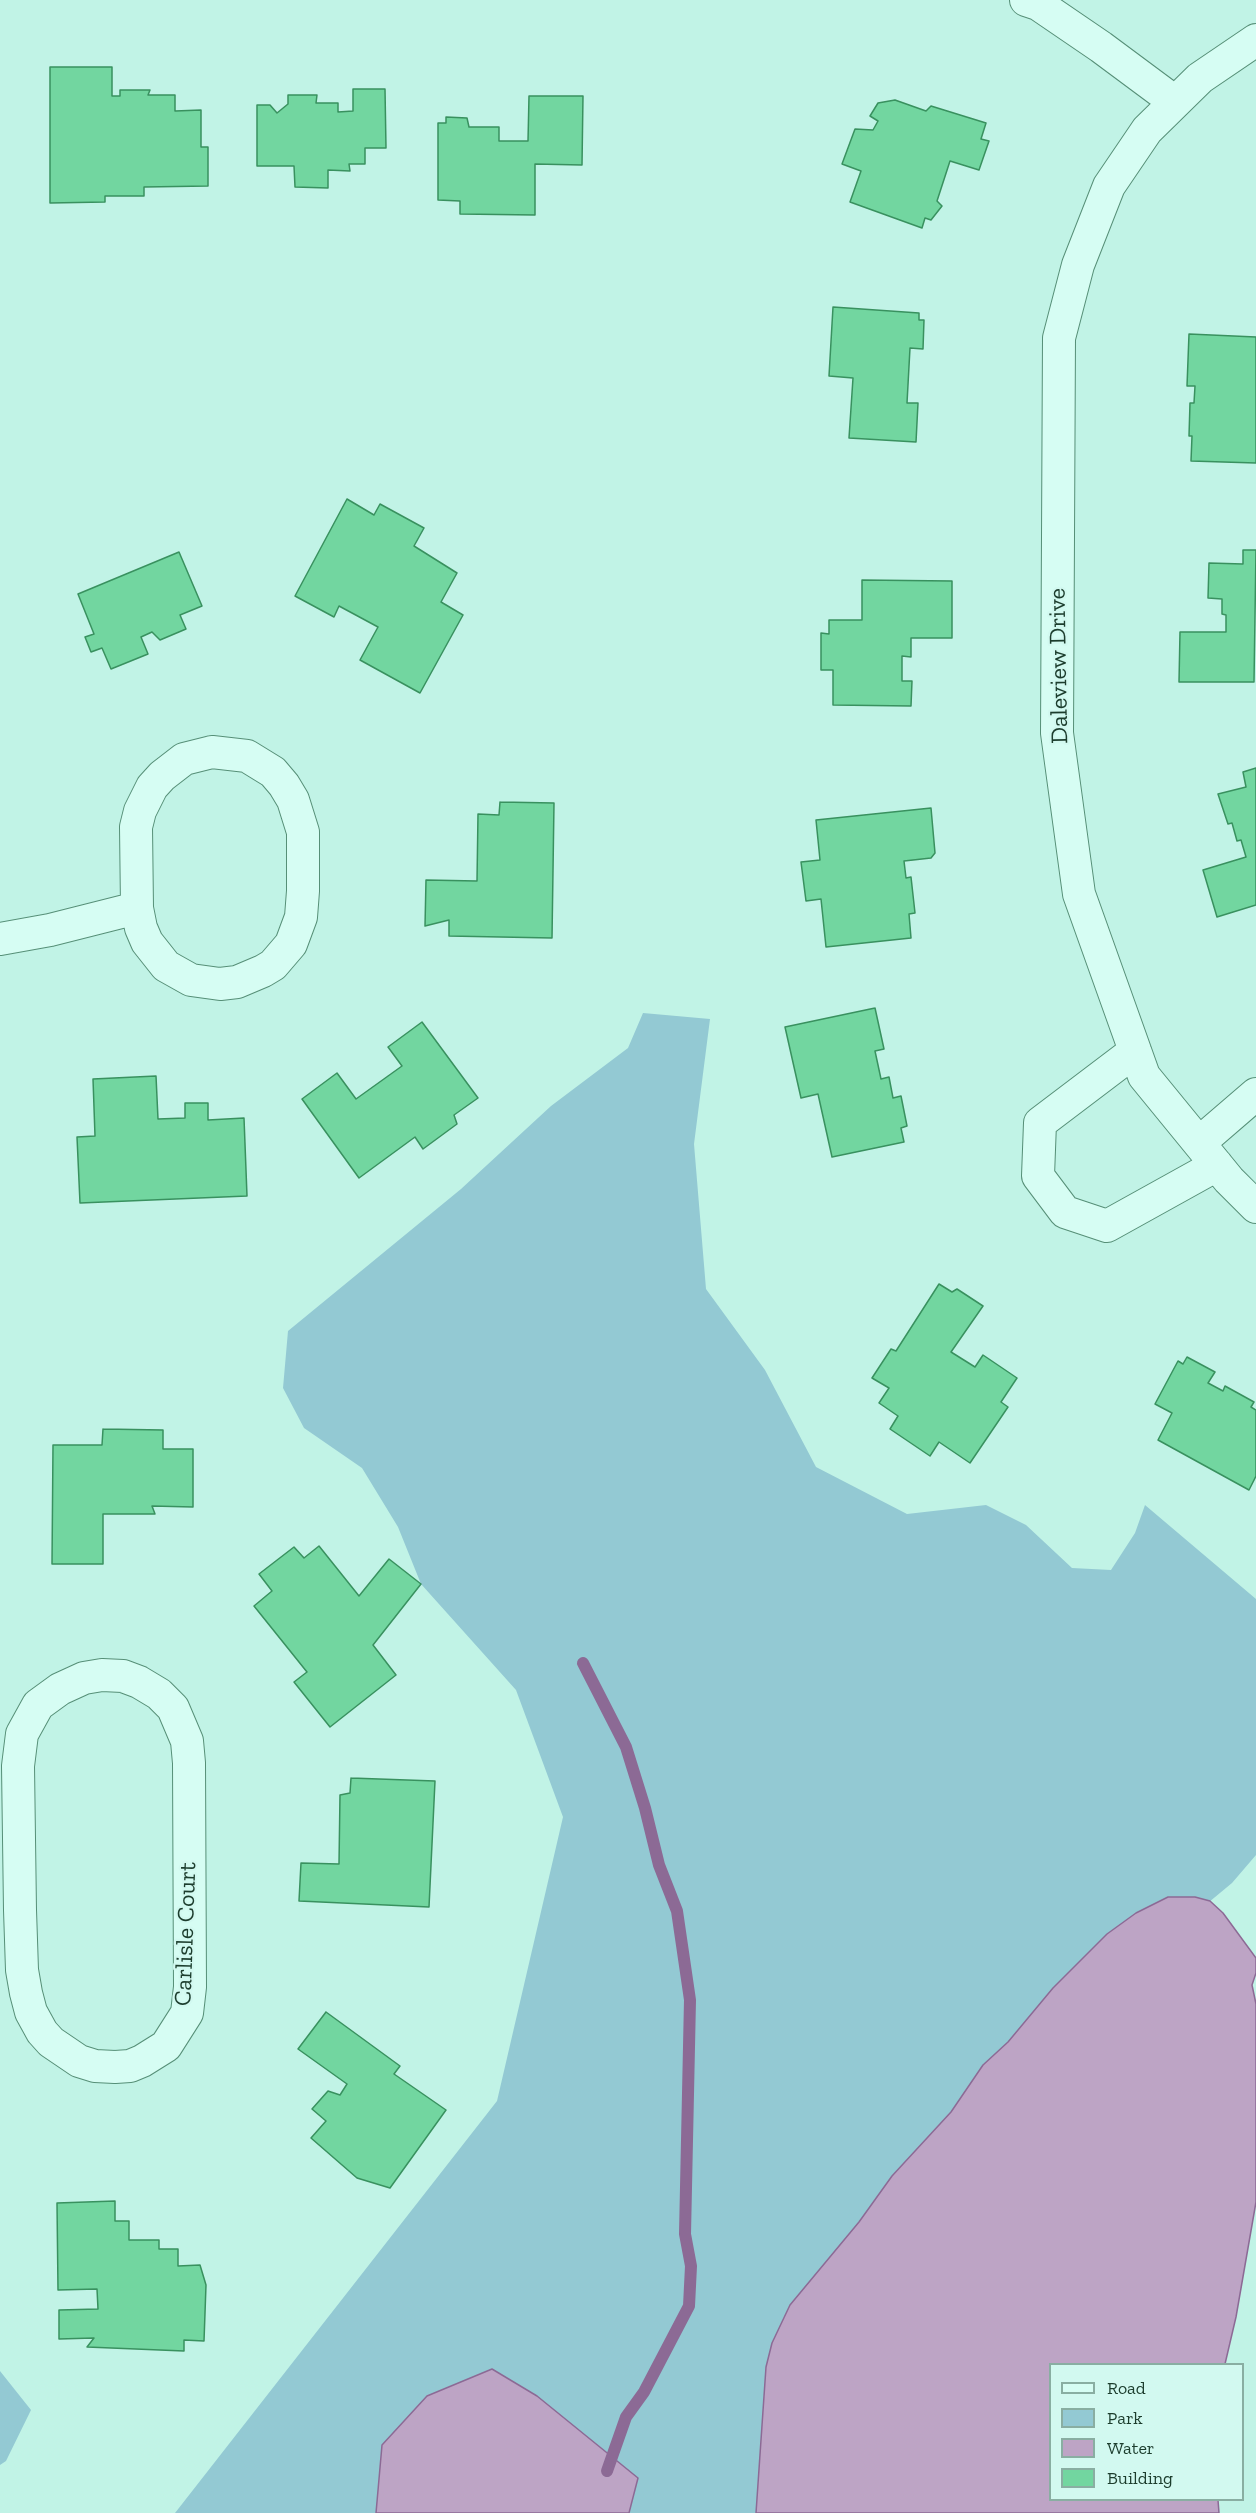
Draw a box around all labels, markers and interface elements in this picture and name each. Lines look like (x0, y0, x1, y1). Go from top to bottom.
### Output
street label: Daleview Drive (1043, 588, 1075, 744)
street label: Carlisle Court (169, 1862, 203, 2006)
legend (1049, 2363, 1244, 2501)
text: Road (1107, 2377, 1146, 2399)
text: Park (1107, 2407, 1143, 2429)
text: Water (1107, 2437, 1154, 2459)
text: Building (1107, 2467, 1173, 2489)

